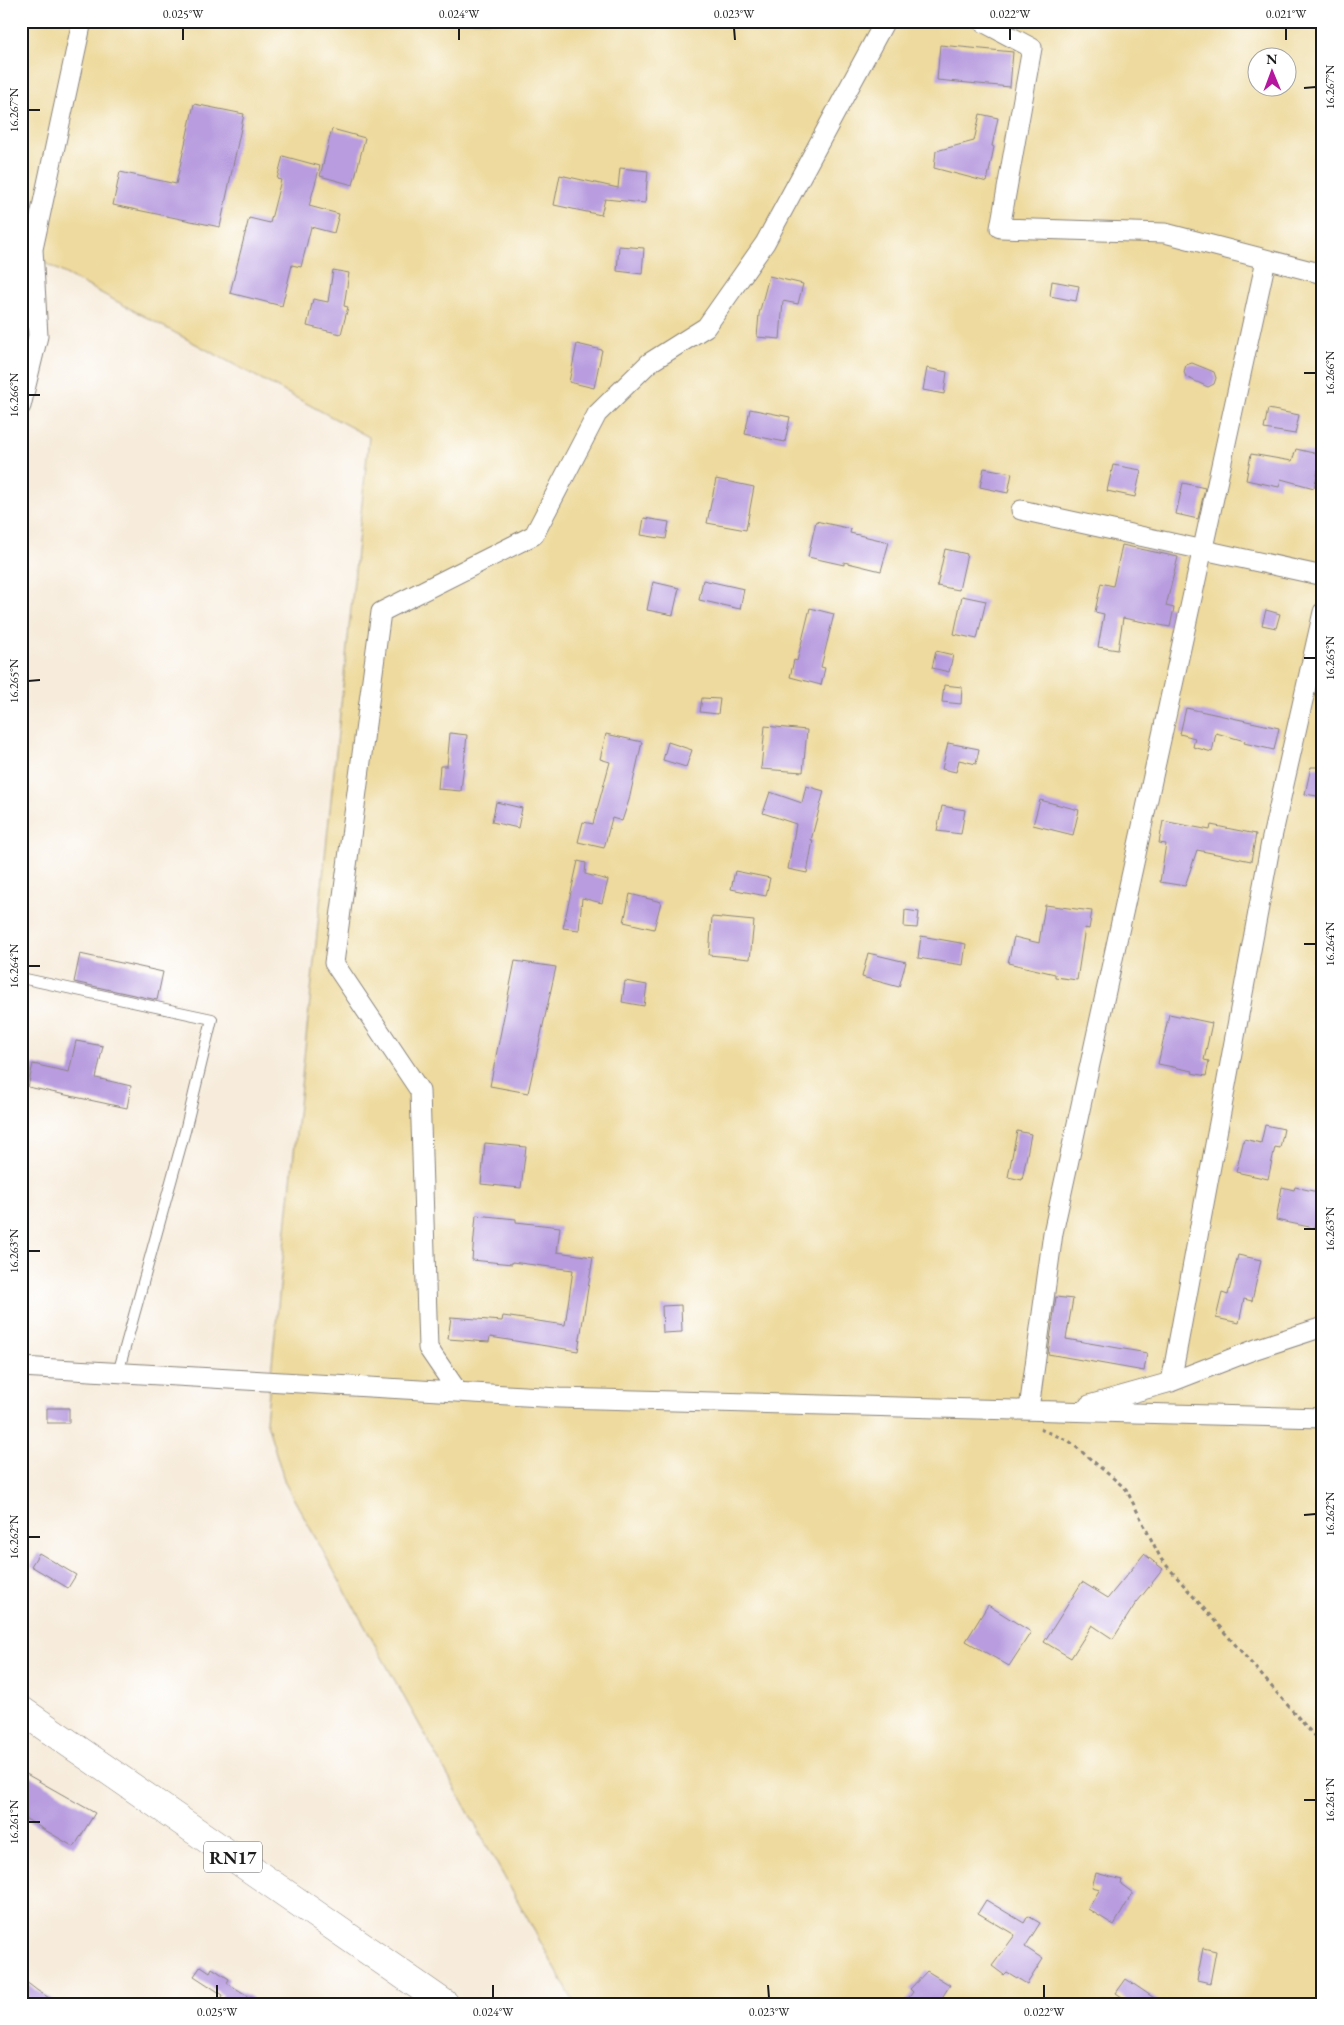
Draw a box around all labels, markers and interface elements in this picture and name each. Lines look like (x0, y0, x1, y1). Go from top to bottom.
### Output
text: 0.025°W (163, 6, 204, 22)
text: 0.024°W (439, 6, 480, 22)
text: 0.023°W (714, 6, 755, 22)
text: 0.022°W (990, 6, 1031, 22)
text: 0.021°W (1266, 6, 1307, 22)
north arrow (1246, 48, 1296, 98)
text: N (1266, 50, 1278, 68)
text: 16.267°N (1322, 64, 1338, 109)
text: 16.267°N (6, 87, 22, 132)
text: 16.266°N (1322, 350, 1338, 395)
text: 16.266°N (6, 372, 22, 417)
text: 16.265°N (1322, 635, 1338, 680)
text: 16.265°N (6, 658, 22, 703)
text: 16.264°N (1322, 921, 1338, 966)
text: 16.264°N (6, 943, 22, 988)
text: 16.263°N (1322, 1206, 1338, 1251)
text: 16.263°N (6, 1228, 22, 1273)
text: 16.262°N (1322, 1491, 1338, 1536)
text: 16.262°N (6, 1514, 22, 1559)
text: 16.261°N (1322, 1777, 1338, 1822)
text: 16.261°N (6, 1799, 22, 1844)
road number: RN17 (204, 1841, 262, 1872)
text: 0.025°W (197, 2004, 238, 2020)
text: 0.024°W (473, 2004, 514, 2020)
text: 0.023°W (749, 2004, 790, 2020)
text: 0.022°W (1024, 2004, 1065, 2020)

